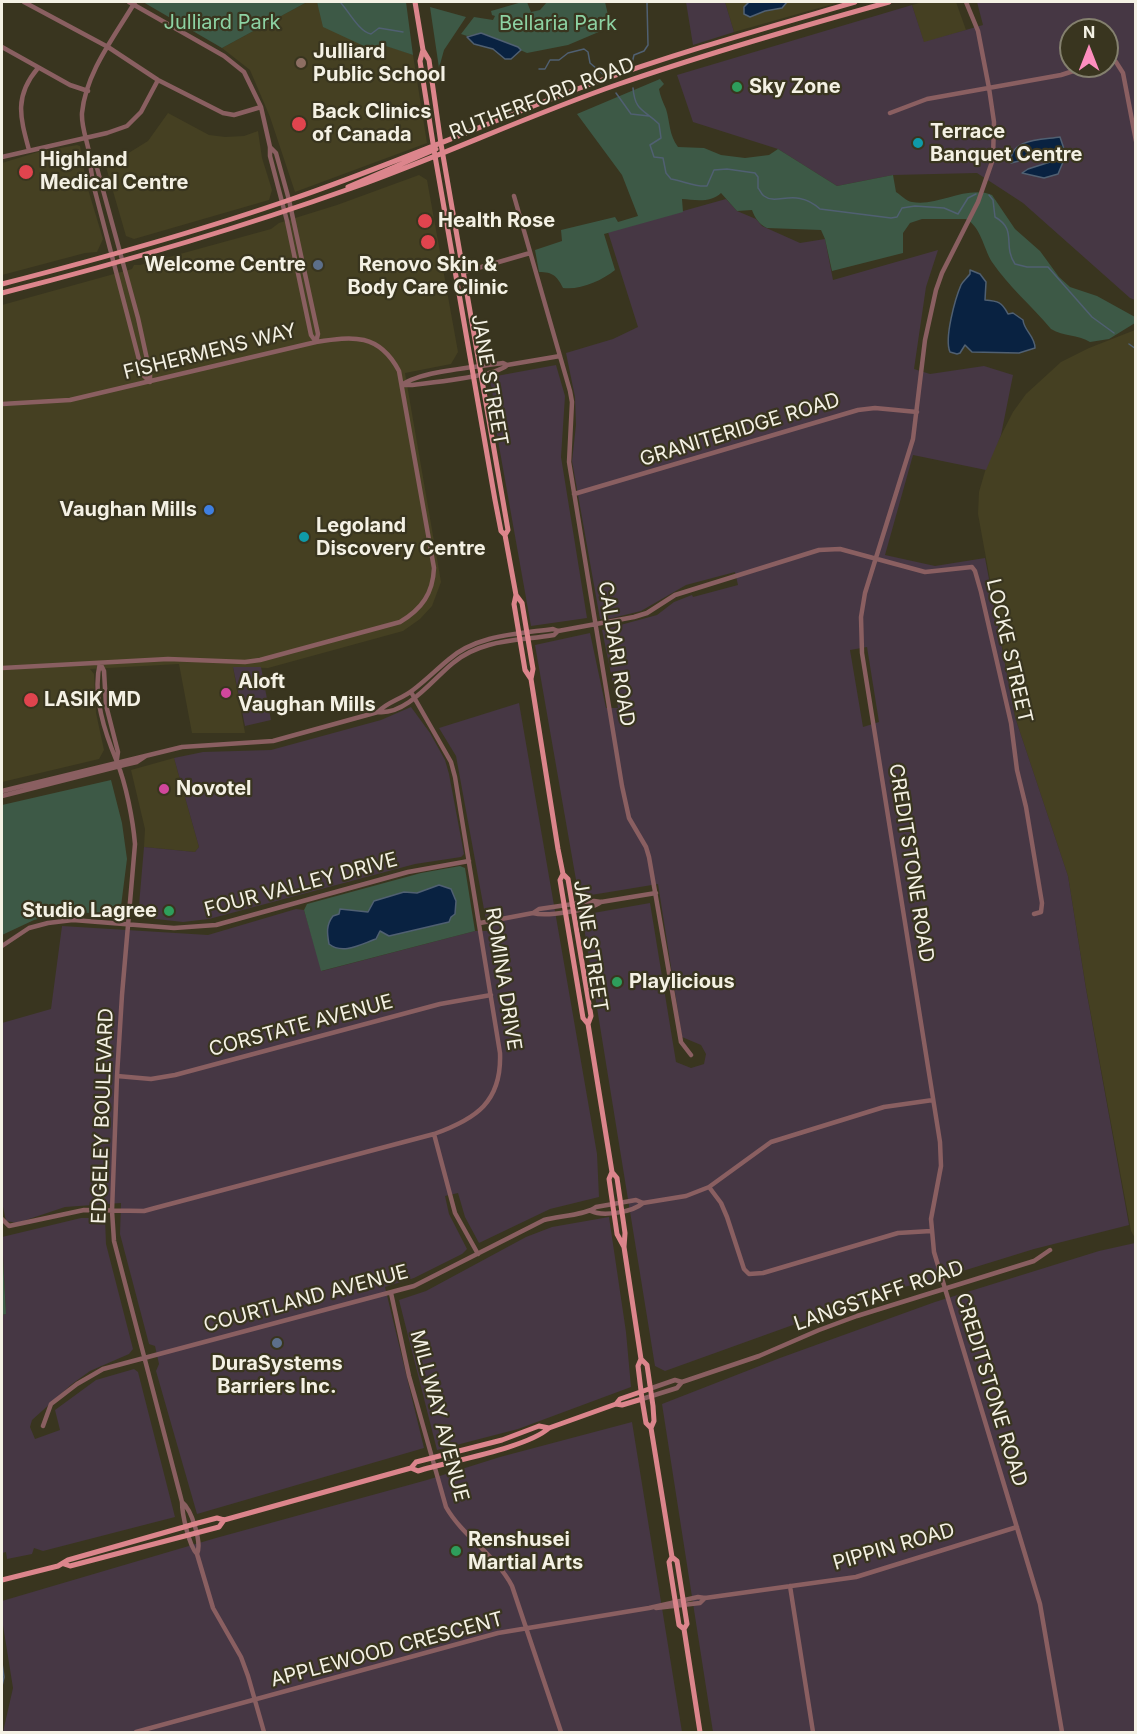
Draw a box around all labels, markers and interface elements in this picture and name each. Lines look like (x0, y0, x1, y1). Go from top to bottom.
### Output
park label: Julliard Park (164, 11, 280, 35)
park label: Bellaria Park (499, 12, 617, 36)
north arrow (1059, 18, 1119, 78)
text: N (1083, 22, 1095, 42)
place label: Julliard Public School (313, 40, 446, 87)
street label: RUTHERFORD ROAD (446, 53, 638, 145)
marker: Julliard Public School (294, 56, 308, 70)
place label: Sky Zone (749, 75, 841, 99)
marker: Sky Zone (730, 80, 744, 94)
place label: Back Clinics of Canada (312, 100, 431, 147)
marker: Back Clinics of Canada (290, 115, 308, 133)
place label: Terrace Banquet Centre (930, 120, 1082, 167)
marker: Terrace Banquet Centre (911, 136, 925, 150)
place label: Highland Medical Centre (40, 148, 188, 195)
marker: Highland Medical Centre (17, 163, 35, 181)
place label: Health Rose (438, 209, 555, 233)
marker: Health Rose (416, 212, 434, 230)
marker: Renovo Skin & Body Care Clinic (419, 233, 437, 251)
place label: Welcome Centre (144, 253, 306, 277)
place label: Renovo Skin & Body Care Clinic (347, 253, 509, 300)
marker: Welcome Centre (311, 258, 325, 272)
street label: JANE STREET (466, 312, 512, 448)
street label: FISHERMENS WAY (121, 319, 299, 385)
street label: GRANITERIDGE ROAD (637, 388, 843, 472)
place label: Vaughan Mills (59, 498, 197, 522)
marker: Vaughan Mills (202, 503, 216, 517)
place label: Legoland Discovery Centre (316, 514, 486, 561)
marker: Legoland Discovery Centre (297, 530, 311, 544)
street label: LOCKE STREET (981, 577, 1037, 725)
street label: CALDARI ROAD (593, 580, 639, 728)
place label: Aloft Vaughan Mills (238, 670, 376, 717)
marker: Aloft Vaughan Mills (219, 686, 233, 700)
place label: LASIK MD (44, 688, 141, 712)
marker: LASIK MD (22, 691, 40, 709)
street label: CREDITSTONE ROAD (883, 762, 939, 964)
place label: Novotel (176, 777, 252, 801)
marker: Novotel (157, 782, 171, 796)
street label: FOUR VALLEY DRIVE (202, 848, 400, 922)
street label: JANE STREET (568, 878, 612, 1014)
place label: Studio Lagree (22, 899, 157, 923)
marker: Studio Lagree (162, 904, 176, 918)
street label: ROMINA DRIVE (480, 906, 526, 1052)
place label: Playlicious (629, 970, 735, 994)
marker: Playlicious (610, 975, 624, 989)
street label: CORSTATE AVENUE (206, 990, 396, 1062)
street label: EDGELEY BOULEVARD (87, 1008, 119, 1224)
street label: LANGSTAFF ROAD (791, 1256, 967, 1336)
street label: COURTLAND AVENUE (201, 1260, 411, 1338)
street label: CREDITSTONE ROAD (950, 1290, 1032, 1490)
street label: MILLWAY AVENUE (405, 1328, 473, 1504)
marker: DuraSystems Barriers Inc. (270, 1336, 284, 1350)
place label: DuraSystems Barriers Inc. (211, 1352, 343, 1399)
street label: PIPPIN ROAD (830, 1518, 958, 1576)
place label: Renshusei Martial Arts (468, 1528, 583, 1575)
marker: Renshusei Martial Arts (449, 1544, 463, 1558)
street label: APPLEWOOD CRESCENT (268, 1607, 506, 1693)

